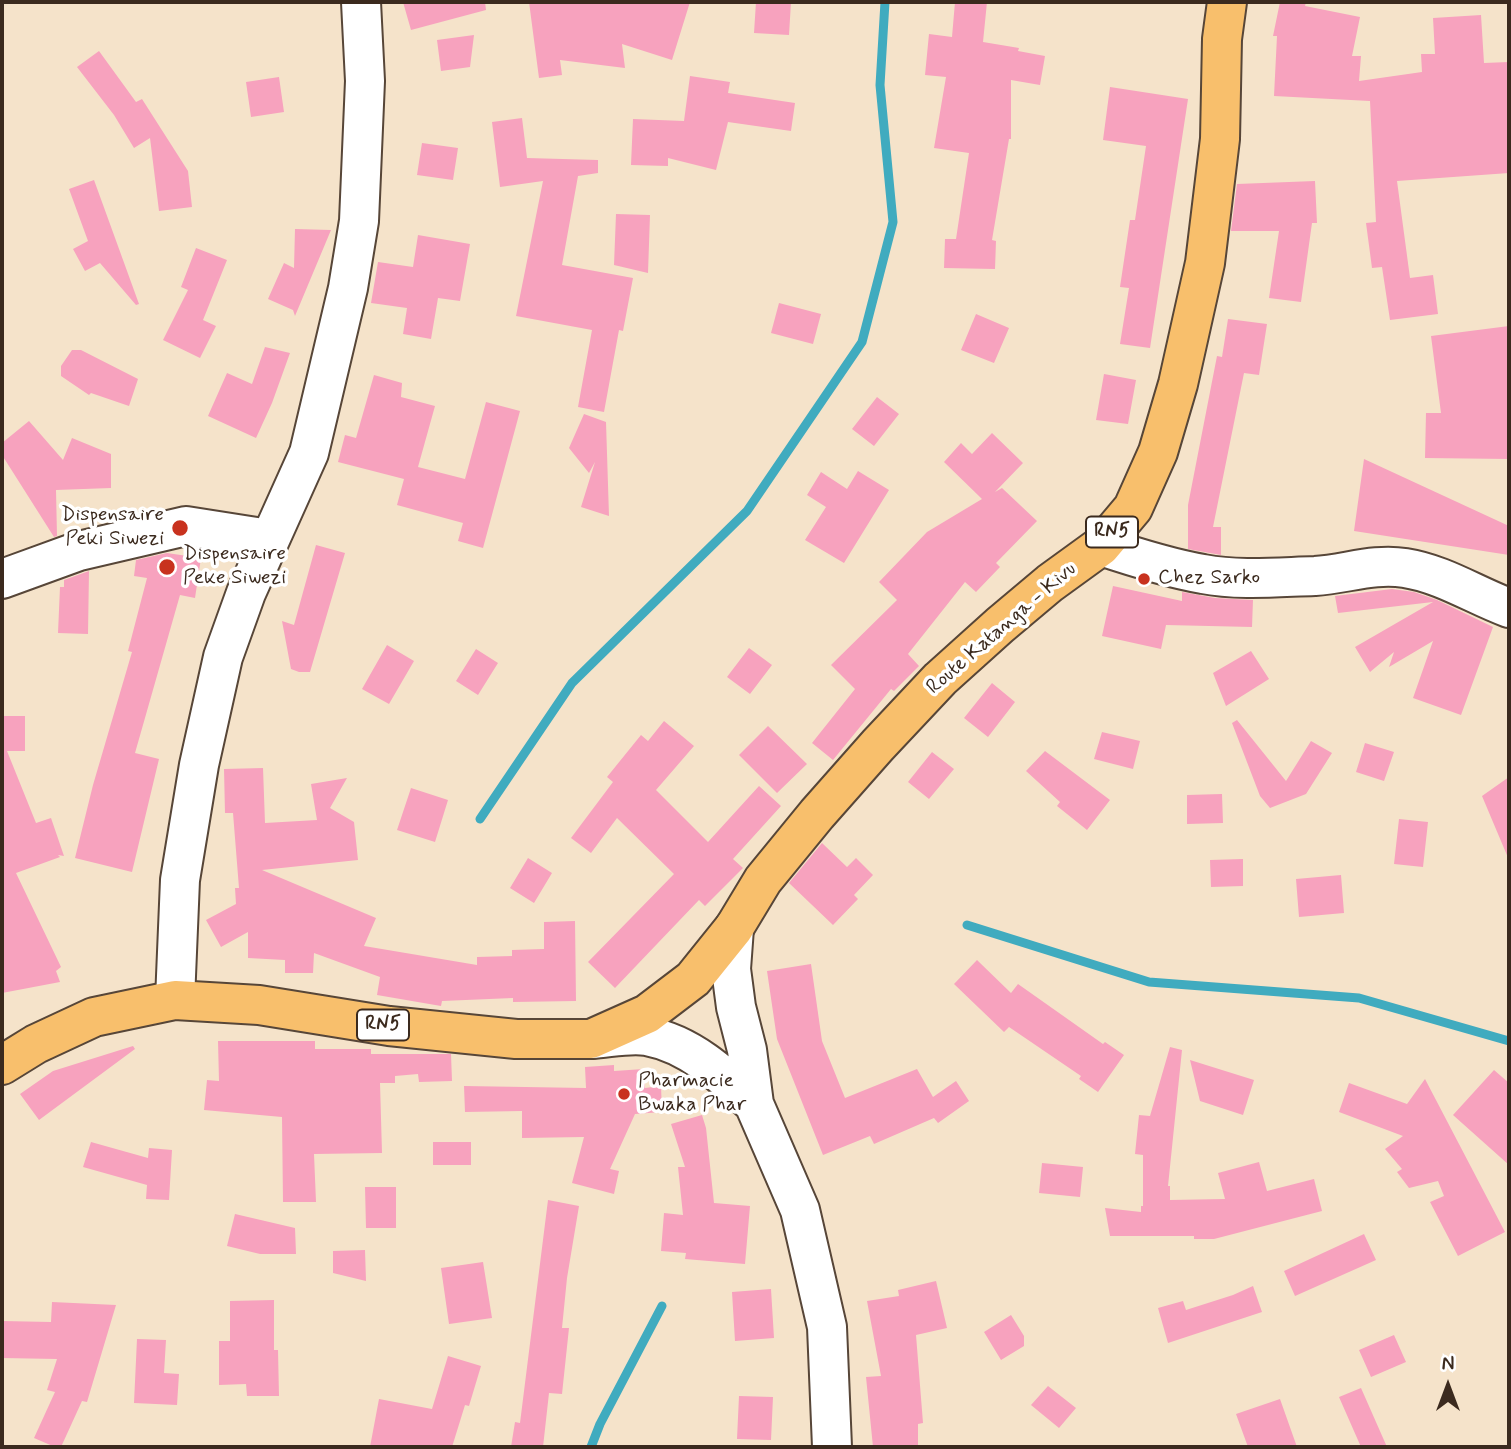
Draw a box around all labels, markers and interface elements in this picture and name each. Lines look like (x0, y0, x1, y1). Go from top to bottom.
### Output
place label: Dispensaire Peki Siwezi (61, 503, 164, 553)
road number: RN5 (1086, 516, 1138, 548)
marker: Dispensaire Peki Siwezi (170, 518, 190, 538)
place label: Dispensaire Peke Siwezi (183, 542, 286, 592)
marker: Dispensaire Peke Siwezi (157, 557, 177, 577)
street label: Route Katanga - Kivu (922, 557, 1082, 701)
place label: Chez Sarko (1158, 566, 1260, 592)
marker: Chez Sarko (1136, 571, 1152, 587)
road number: RN5 (357, 1009, 409, 1040)
place label: Pharmacie Bwaka Phar (638, 1069, 746, 1119)
marker: Pharmacie Bwaka Phar (616, 1086, 632, 1102)
north arrow (1413, 1351, 1483, 1421)
text: N (1442, 1352, 1454, 1377)

